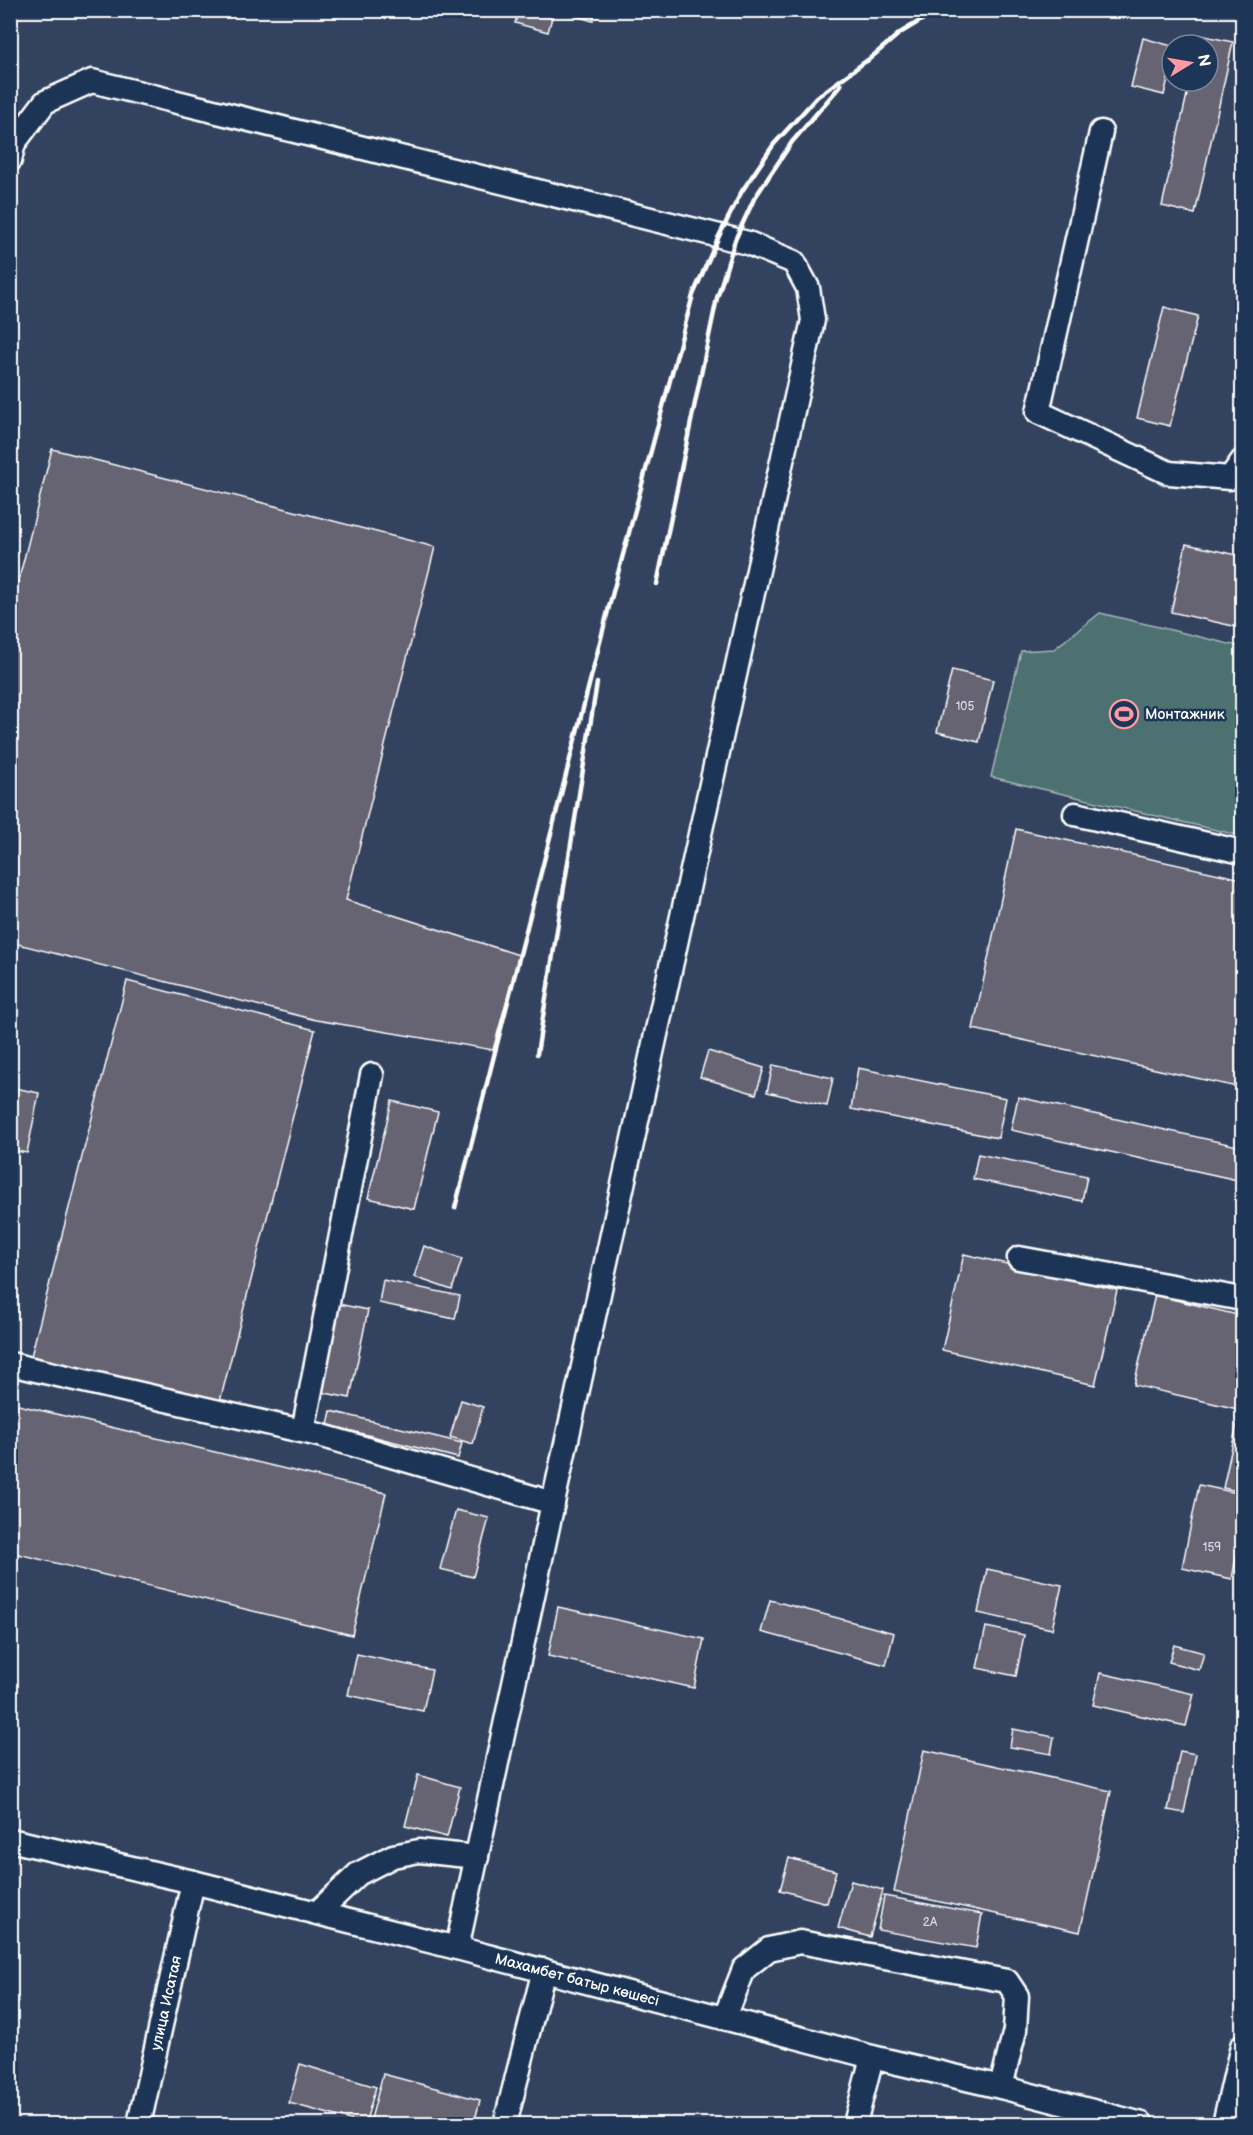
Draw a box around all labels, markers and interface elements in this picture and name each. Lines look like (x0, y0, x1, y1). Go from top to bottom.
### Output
north arrow (1160, 33, 1220, 93)
text: N (1193, 53, 1214, 68)
sports icon: Монтажник (1108, 698, 1140, 730)
house number: 105 (956, 699, 974, 714)
place label: Монтажник (1145, 705, 1225, 724)
house number: 159 (1203, 1540, 1221, 1555)
house number: 2А (923, 1915, 938, 1930)
street label: Махамбет батыр көшесі (493, 1949, 661, 2011)
street label: улица Исатая (147, 1954, 186, 2052)

